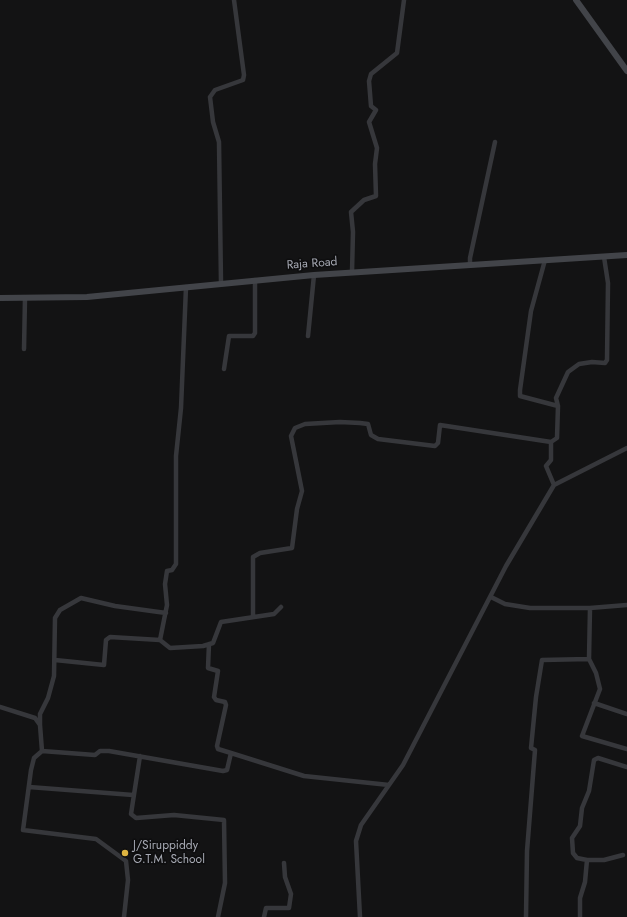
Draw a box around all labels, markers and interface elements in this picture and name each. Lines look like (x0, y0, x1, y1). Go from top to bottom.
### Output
street label: Raja Road (286, 255, 338, 273)
place label: J/Siruppiddy G.T.M. School (133, 839, 205, 867)
marker: J/Siruppiddy G.T.M. School (120, 848, 130, 858)

